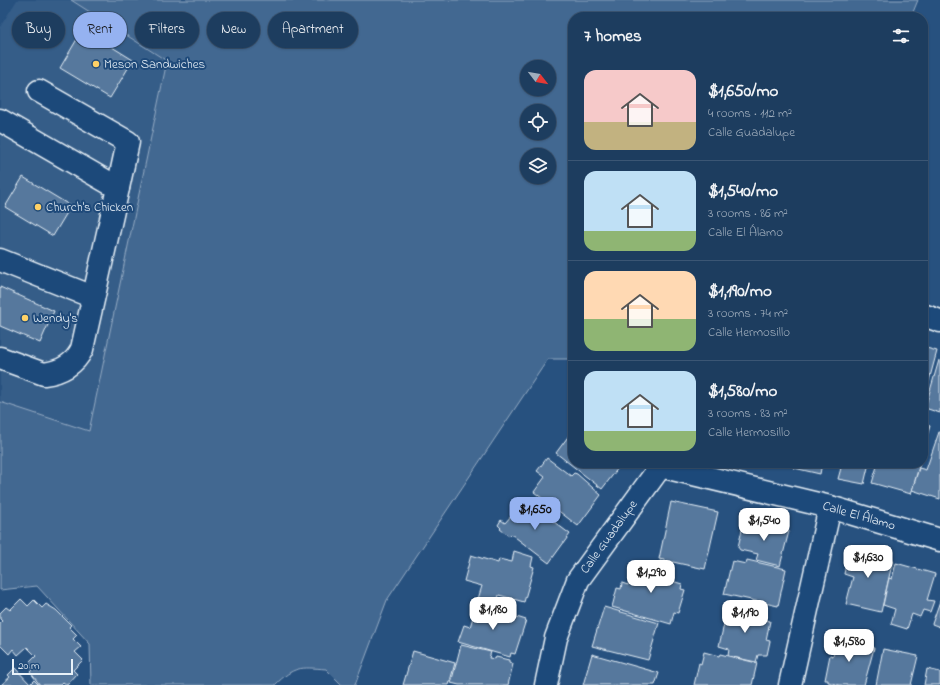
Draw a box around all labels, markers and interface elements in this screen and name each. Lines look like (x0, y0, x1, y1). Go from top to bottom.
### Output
chip: Buy (12, 12, 65, 48)
chip: Rent (73, 12, 127, 48)
chip: Filters (135, 12, 199, 48)
chip: New (207, 12, 260, 48)
chip: Apartment (268, 12, 358, 48)
text: 7 homes (584, 24, 642, 49)
icon: filters (890, 25, 912, 47)
place label: Meson Sandwiches (104, 55, 205, 74)
marker: Meson Sandwiches (91, 59, 101, 69)
north arrow (520, 60, 556, 96)
map controls (520, 60, 556, 184)
text: $1,650/mo (708, 79, 778, 104)
icon: home (616, 86, 664, 134)
button: locate (520, 104, 556, 140)
text: 4 rooms · 112 m² (708, 104, 792, 123)
text: Calle Guadalupe (708, 123, 795, 142)
button: layers (520, 148, 556, 184)
text: $1,540/mo (708, 179, 778, 204)
icon: home (616, 187, 664, 235)
place label: Church's Chicken (46, 198, 133, 217)
marker: Church's Chicken (33, 202, 43, 212)
text: 3 rooms · 86 m² (708, 204, 788, 223)
text: Calle El Álamo (708, 223, 783, 242)
text: $1,190/mo (708, 279, 772, 304)
icon: home (616, 287, 664, 335)
text: 3 rooms · 74 m² (708, 304, 788, 323)
place label: Wendy's (33, 309, 78, 329)
marker: Wendy's (20, 313, 30, 323)
text: Calle Hermosillo (708, 323, 790, 342)
text: $1,580/mo (708, 379, 777, 404)
icon: home (616, 387, 664, 435)
text: 3 rooms · 83 m² (708, 404, 788, 423)
text: Calle Hermosillo (708, 423, 790, 442)
street label: Calle Guadalupe (576, 496, 642, 578)
pin: $1,650 (502, 497, 568, 531)
street label: Calle El Álamo (820, 497, 898, 536)
text: $1,650 (518, 500, 552, 519)
pin: $1,540 (731, 508, 797, 542)
text: $1,540 (748, 511, 780, 530)
pin: $1,630 (835, 545, 901, 579)
text: $1,630 (853, 548, 883, 567)
pin: $1,290 (618, 560, 684, 594)
text: $1,290 (636, 563, 666, 582)
pin: $1,180 (460, 597, 526, 631)
text: $1,180 (479, 600, 507, 619)
pin: $1,190 (712, 600, 778, 634)
text: $1,190 (731, 603, 759, 622)
pin: $1,580 (816, 629, 882, 663)
text: $1,580 (833, 632, 865, 651)
scale bar (12, 657, 73, 676)
text: 20 m (18, 658, 40, 674)

